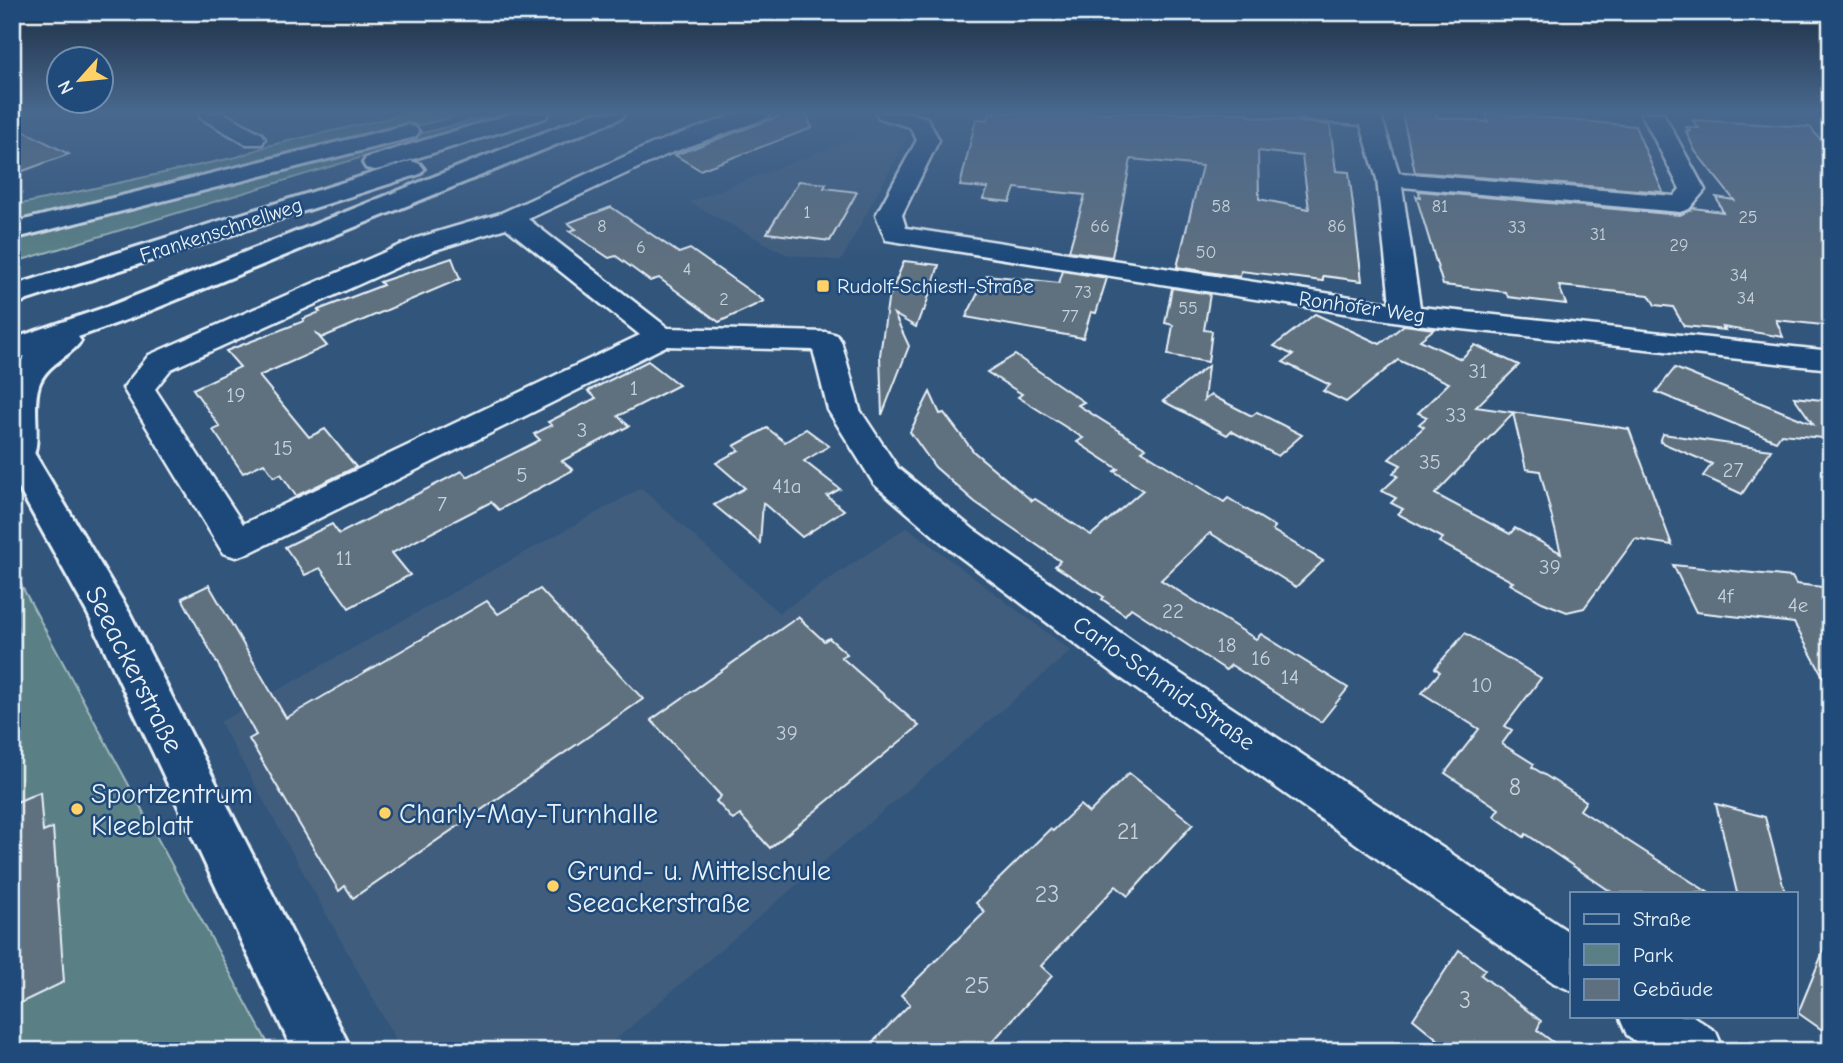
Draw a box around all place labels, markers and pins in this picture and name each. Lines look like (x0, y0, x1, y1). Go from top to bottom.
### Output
place label: Rudolf-Schiestl-Straße (837, 274, 1034, 298)
marker: Rudolf-Schiestl-Straße (815, 278, 831, 294)
place label: Sportzentrum Kleeblatt (91, 778, 253, 842)
place label: Charly-May-Turnhalle (399, 798, 658, 830)
marker: Sportzentrum Kleeblatt (69, 801, 85, 817)
marker: Charly-May-Turnhalle (377, 805, 393, 821)
place label: Grund- u. Mittelschule Seeackerstraße (567, 855, 831, 919)
marker: Grund- u. Mittelschule Seeackerstraße (545, 878, 561, 894)

